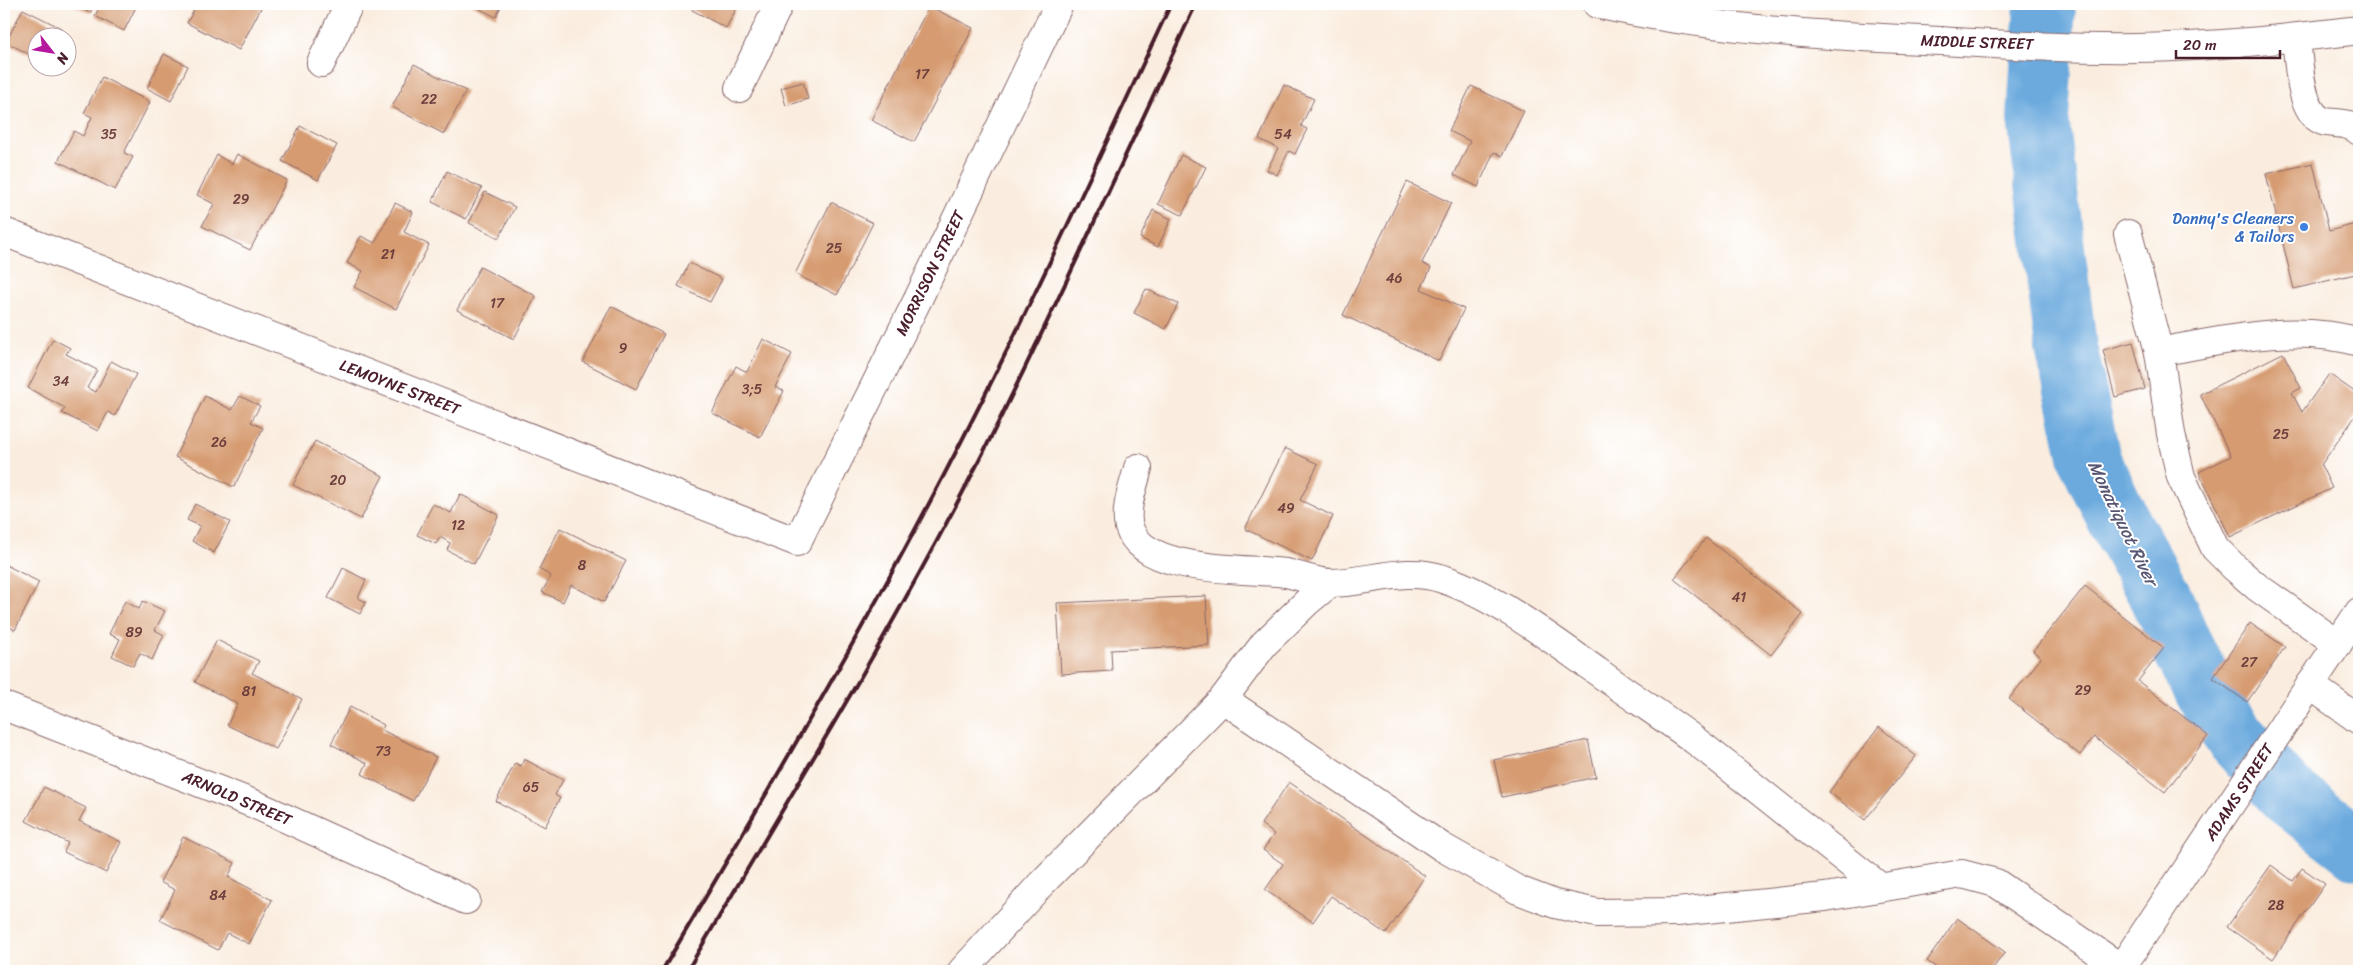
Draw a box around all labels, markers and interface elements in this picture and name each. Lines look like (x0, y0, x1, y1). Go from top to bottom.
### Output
street label: MIDDLE STREET (1920, 26, 2035, 59)
north arrow (28, 28, 78, 78)
scale bar (2176, 28, 2279, 60)
text: 20 m (2183, 32, 2217, 58)
text: N (49, 47, 76, 69)
house number: 17 (915, 62, 930, 87)
house number: 22 (421, 87, 437, 112)
house number: 35 (101, 122, 118, 147)
house number: 54 (1274, 122, 1292, 147)
house number: 29 (233, 187, 250, 212)
street label: MORRISON STREET (887, 204, 973, 341)
place label: Danny's Cleaners & Tailors (2172, 204, 2295, 251)
marker: Danny's Cleaners & Tailors (2298, 221, 2310, 233)
house number: 25 (826, 236, 843, 261)
house number: 21 (381, 242, 395, 267)
house number: 46 (1386, 266, 1402, 291)
house number: 17 (490, 291, 505, 316)
house number: 9 (619, 336, 628, 361)
street label: LEMOYNE STREET (335, 351, 466, 424)
house number: 34 (53, 369, 69, 394)
house number: 3;5 (742, 377, 763, 402)
house number: 25 (2273, 422, 2290, 447)
house number: 26 (211, 430, 227, 455)
water label: Monatiquot River (2079, 455, 2169, 595)
house number: 20 (330, 468, 347, 493)
house number: 49 (1277, 496, 1295, 521)
house number: 12 (451, 513, 465, 538)
house number: 8 (578, 553, 587, 578)
house number: 41 (1732, 585, 1746, 610)
house number: 89 (125, 620, 143, 645)
house number: 27 (2241, 650, 2258, 675)
house number: 29 (2075, 678, 2092, 703)
house number: 81 (242, 679, 256, 704)
street label: ADAMS STREET (2196, 736, 2282, 848)
house number: 73 (375, 739, 391, 764)
street label: ARNOLD STREET (177, 761, 298, 835)
house number: 65 (523, 775, 540, 800)
house number: 84 (209, 883, 227, 908)
house number: 28 (2268, 893, 2285, 918)

